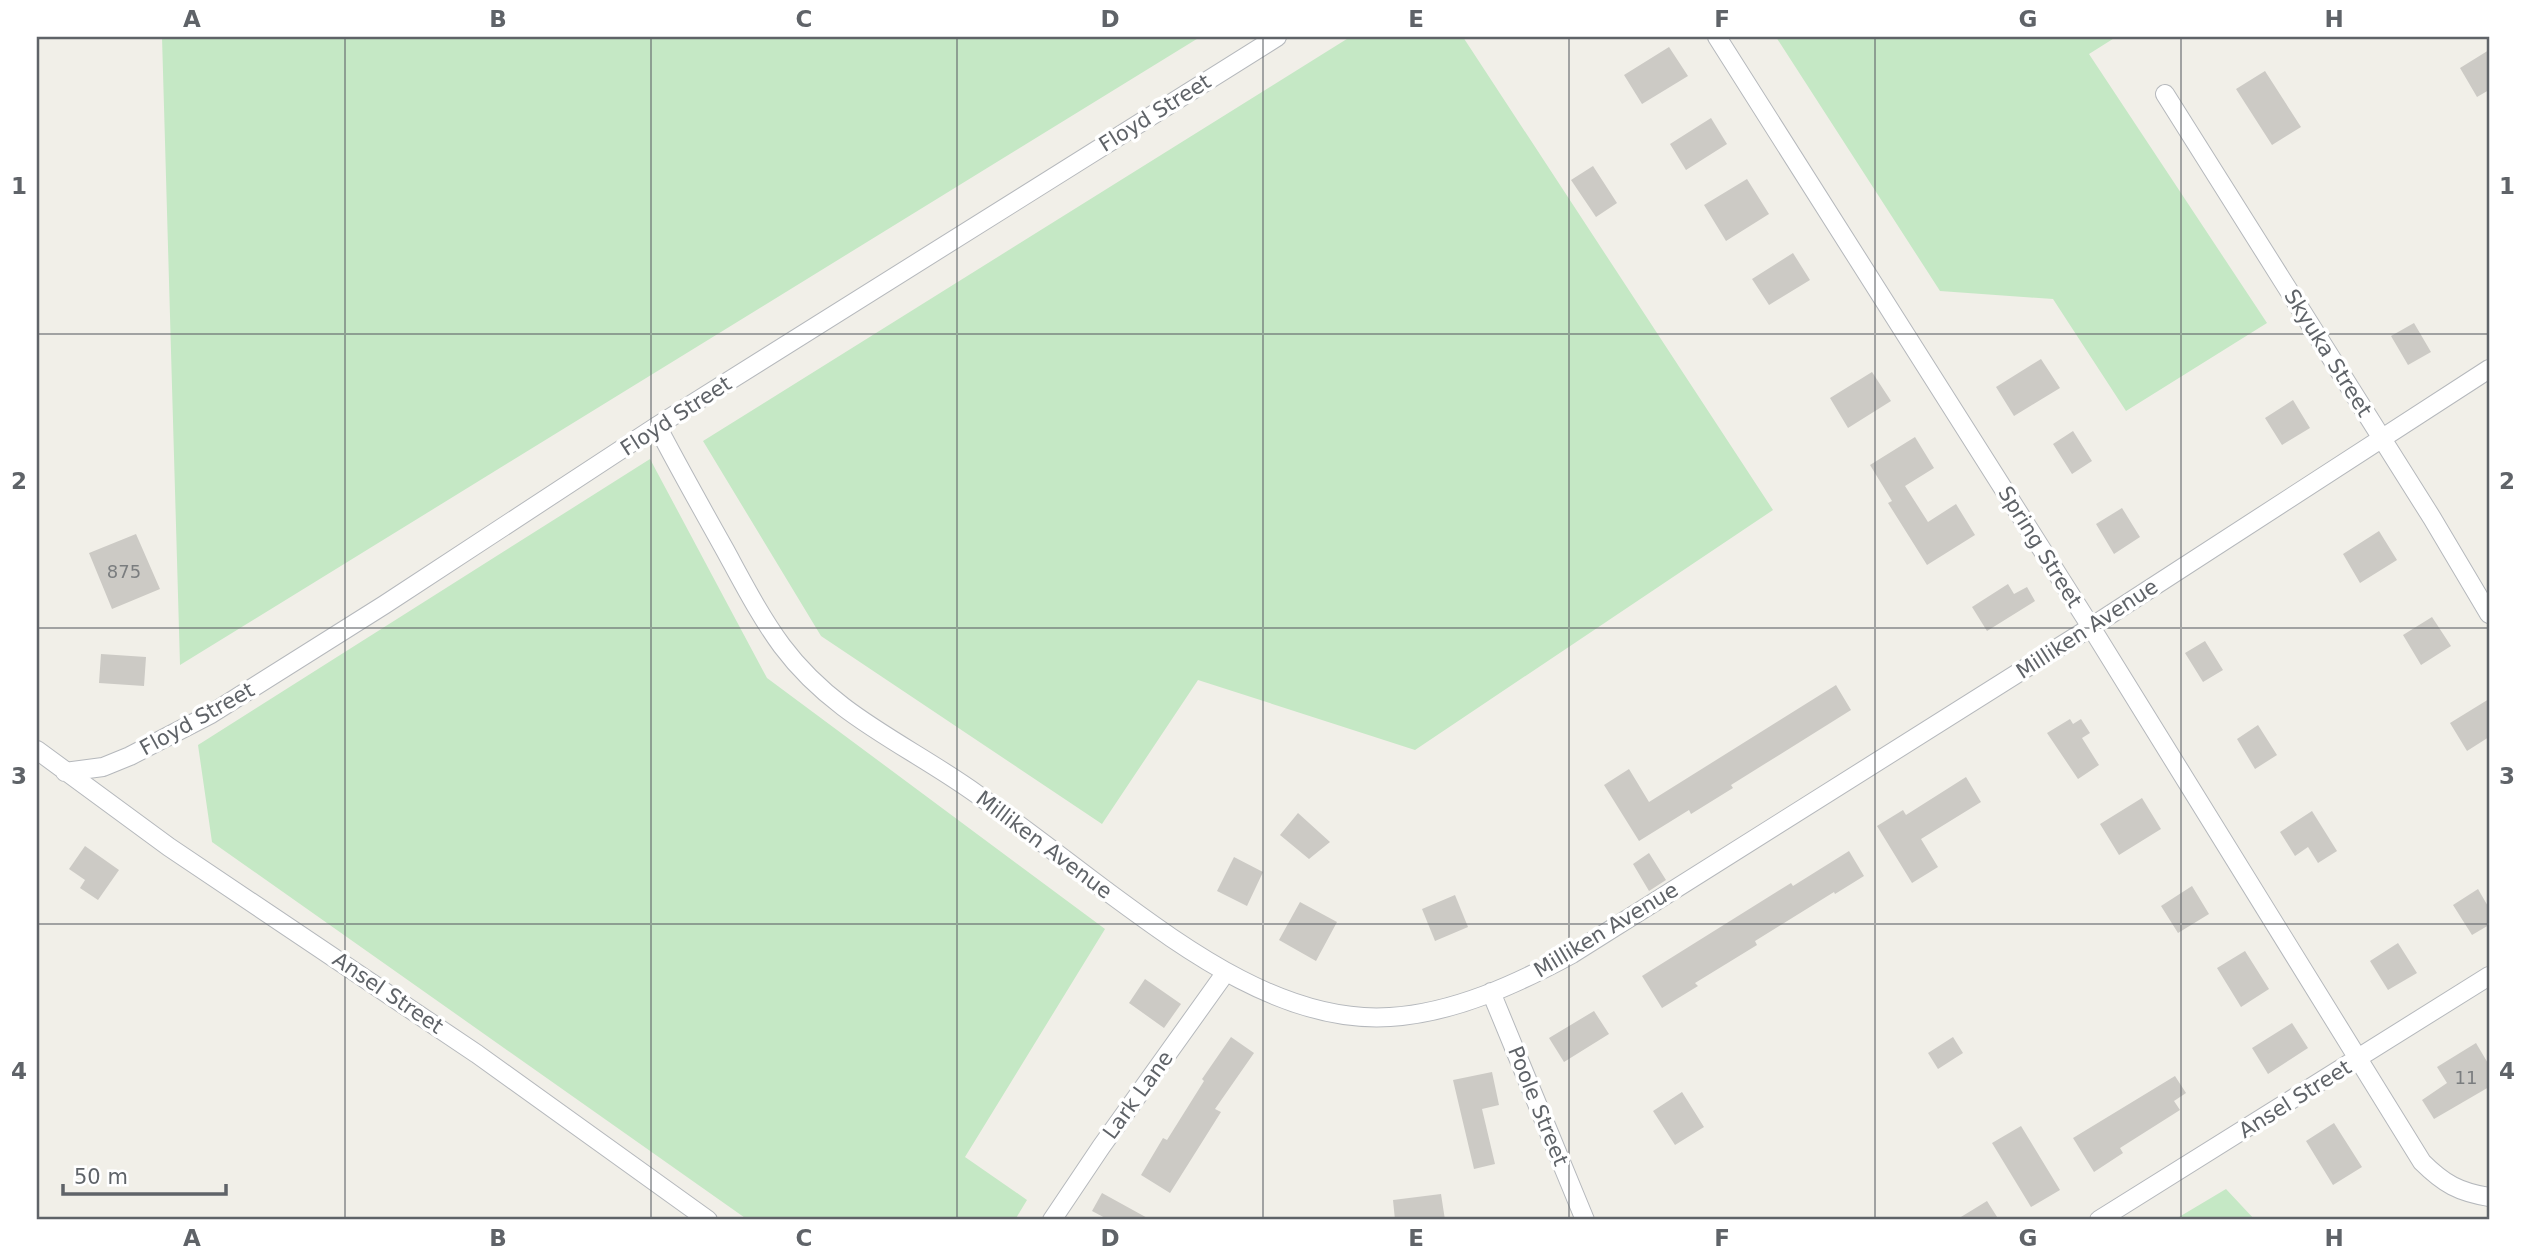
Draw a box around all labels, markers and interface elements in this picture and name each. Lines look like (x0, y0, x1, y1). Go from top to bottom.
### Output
text: A (183, 6, 201, 32)
text: B (489, 6, 507, 32)
text: C (796, 6, 812, 32)
text: D (1100, 6, 1120, 32)
text: E (1408, 6, 1424, 32)
text: F (1714, 6, 1730, 32)
text: G (2019, 6, 2037, 32)
text: H (2324, 6, 2344, 32)
street label: Floyd Street (1095, 69, 1215, 157)
text: 1 (11, 173, 27, 199)
text: 1 (2499, 173, 2515, 199)
street label: Skyuka Street (2279, 285, 2377, 421)
street label: Floyd Street (616, 371, 736, 461)
text: 2 (11, 468, 27, 494)
text: 2 (2499, 468, 2515, 494)
street label: Spring Street (1993, 482, 2087, 612)
house number: 875 (107, 561, 141, 582)
street label: Milliken Avenue (2012, 574, 2162, 684)
street label: Floyd Street (136, 678, 258, 760)
text: 3 (11, 763, 27, 789)
text: 3 (2499, 763, 2515, 789)
street label: Milliken Avenue (971, 786, 1117, 904)
street label: Milliken Avenue (1530, 878, 1682, 982)
street label: Ansel Street (328, 947, 448, 1039)
street label: Poole Street (1503, 1043, 1573, 1169)
street label: Lark Lane (1098, 1046, 1178, 1144)
street label: Ansel Street (2234, 1055, 2356, 1143)
text: 4 (11, 1058, 27, 1084)
text: 4 (2499, 1058, 2515, 1084)
house number: 11 (2455, 1067, 2477, 1088)
scale bar (63, 1152, 226, 1196)
text: 50 m (74, 1165, 128, 1189)
text: A (183, 1225, 201, 1251)
text: B (489, 1225, 507, 1251)
text: C (796, 1225, 812, 1251)
text: D (1100, 1225, 1120, 1251)
text: E (1408, 1225, 1424, 1251)
text: F (1714, 1225, 1730, 1251)
text: G (2019, 1225, 2037, 1251)
text: H (2324, 1225, 2344, 1251)

